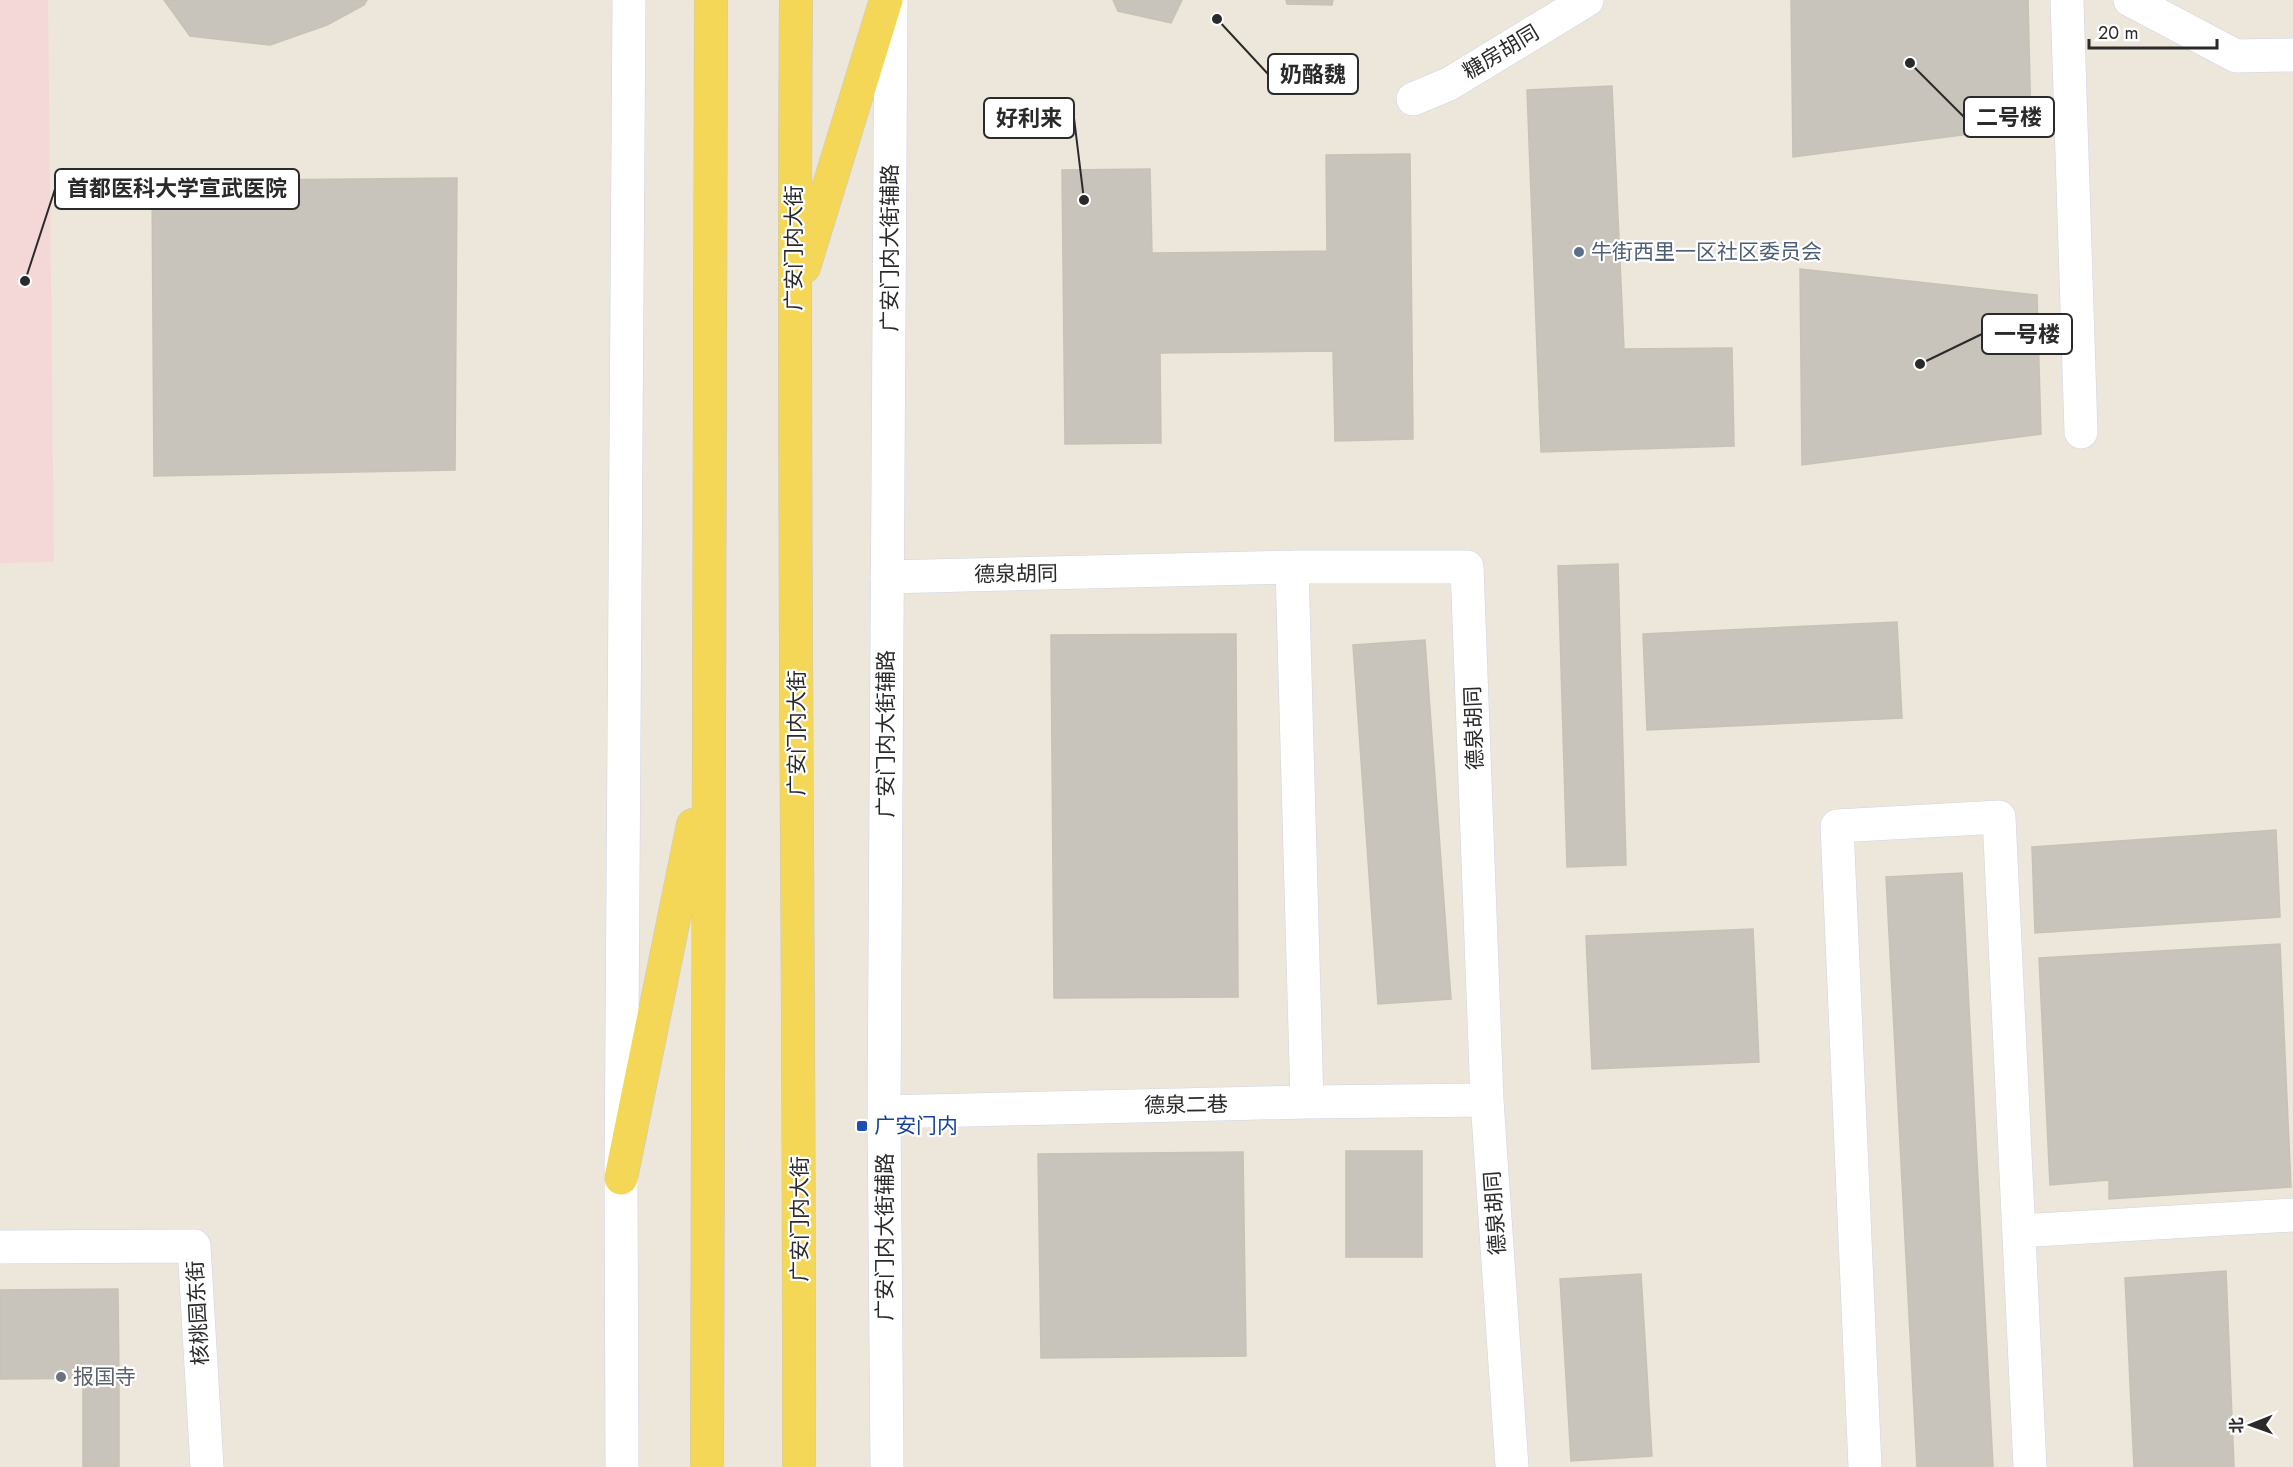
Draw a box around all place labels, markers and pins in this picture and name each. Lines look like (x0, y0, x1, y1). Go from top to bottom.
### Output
callout: 奶酪魏 (1268, 54, 1358, 94)
callout: 二号楼 (1964, 97, 2054, 137)
callout: 好利来 (984, 98, 1074, 138)
callout: 首都医科大学宣武医院 (55, 169, 299, 209)
place label: 牛街西里一区社区委员会 (1591, 237, 1822, 267)
marker: 牛街西里一区社区委员会 (1572, 245, 1586, 259)
callout: 一号楼 (1982, 314, 2072, 354)
place label: 广安门内 (874, 1111, 958, 1141)
marker: 广安门内 (855, 1119, 869, 1133)
place label: 报国寺 (73, 1362, 136, 1392)
marker: 报国寺 (54, 1370, 68, 1384)

